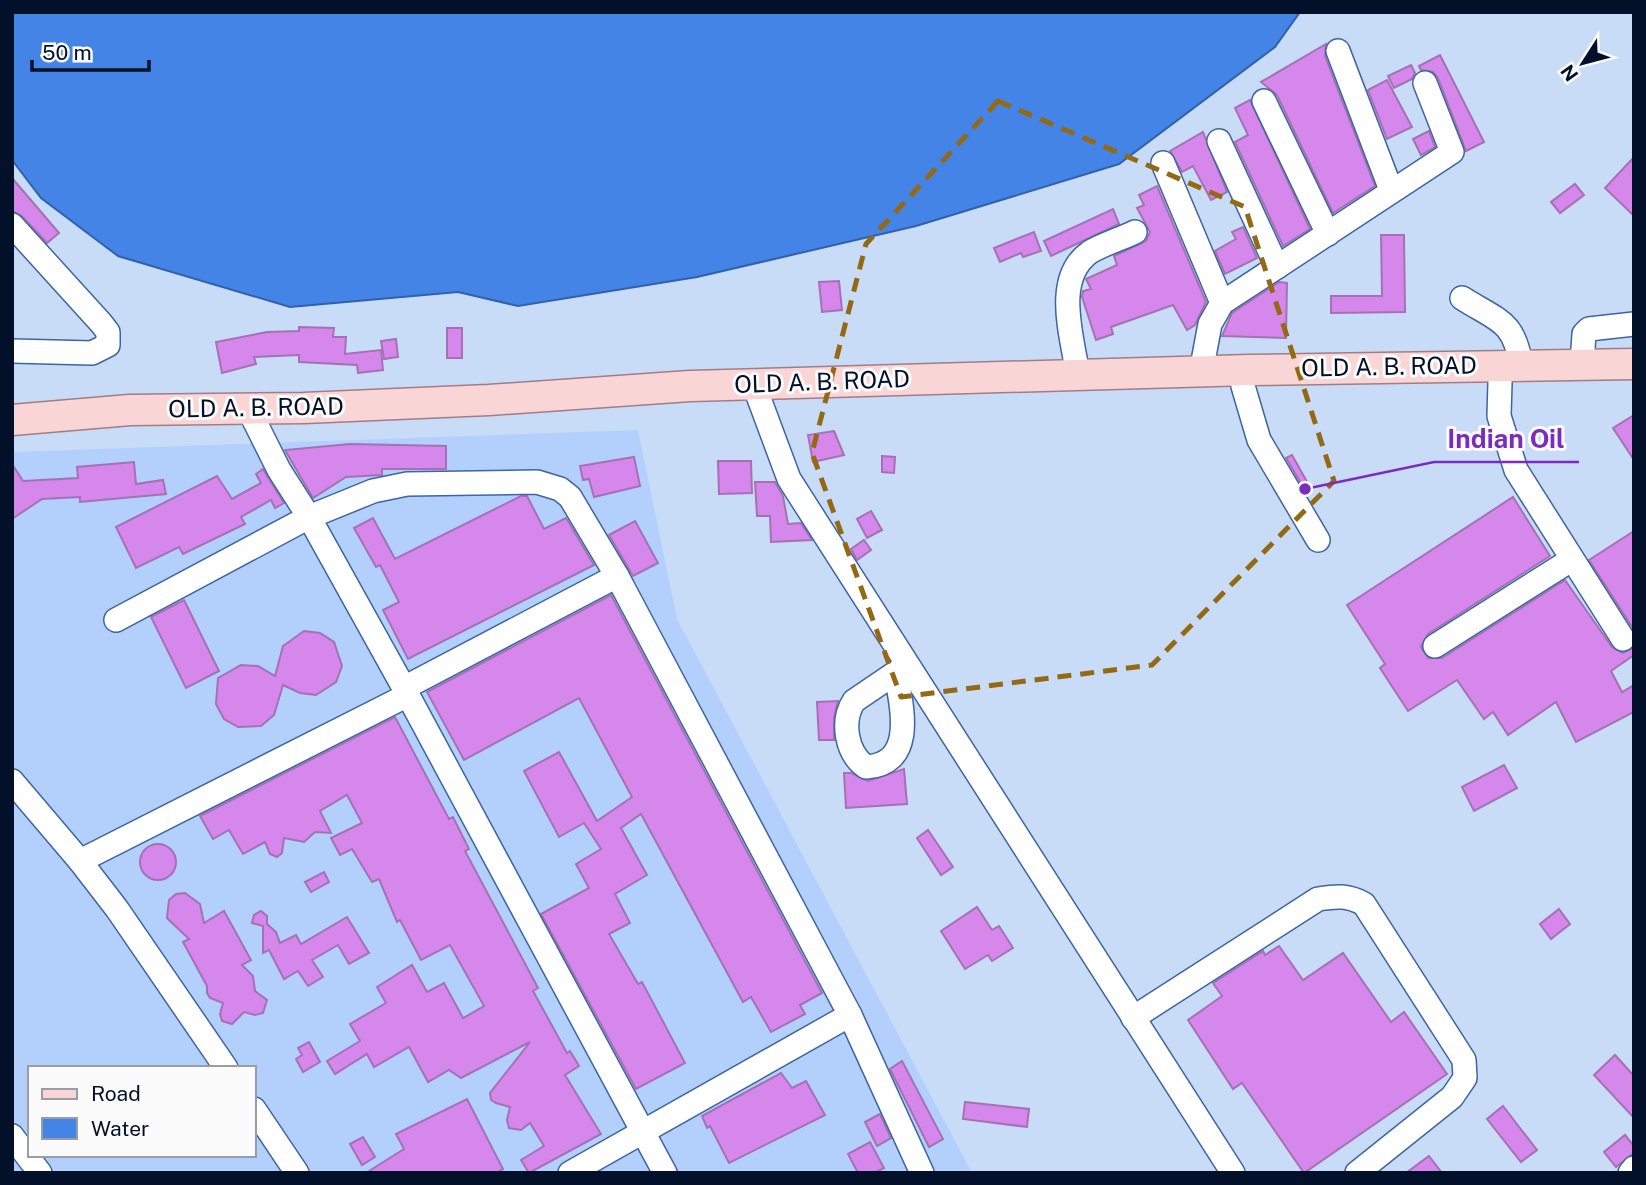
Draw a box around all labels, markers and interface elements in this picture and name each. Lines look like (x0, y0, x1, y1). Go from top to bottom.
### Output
scale bar (32, 28, 149, 72)
north arrow (1548, 28, 1618, 98)
text: 50 m (42, 40, 92, 65)
text: N (1556, 61, 1583, 85)
street label: OLD A. B. ROAD (1301, 350, 1477, 382)
street label: OLD A. B. ROAD (734, 364, 910, 398)
street label: OLD A. B. ROAD (168, 391, 344, 423)
callout: Indian Oil (1434, 415, 1579, 462)
text: Indian Oil (1447, 423, 1565, 454)
legend (28, 1066, 256, 1157)
text: Road (91, 1081, 141, 1106)
text: Water (91, 1116, 149, 1141)

